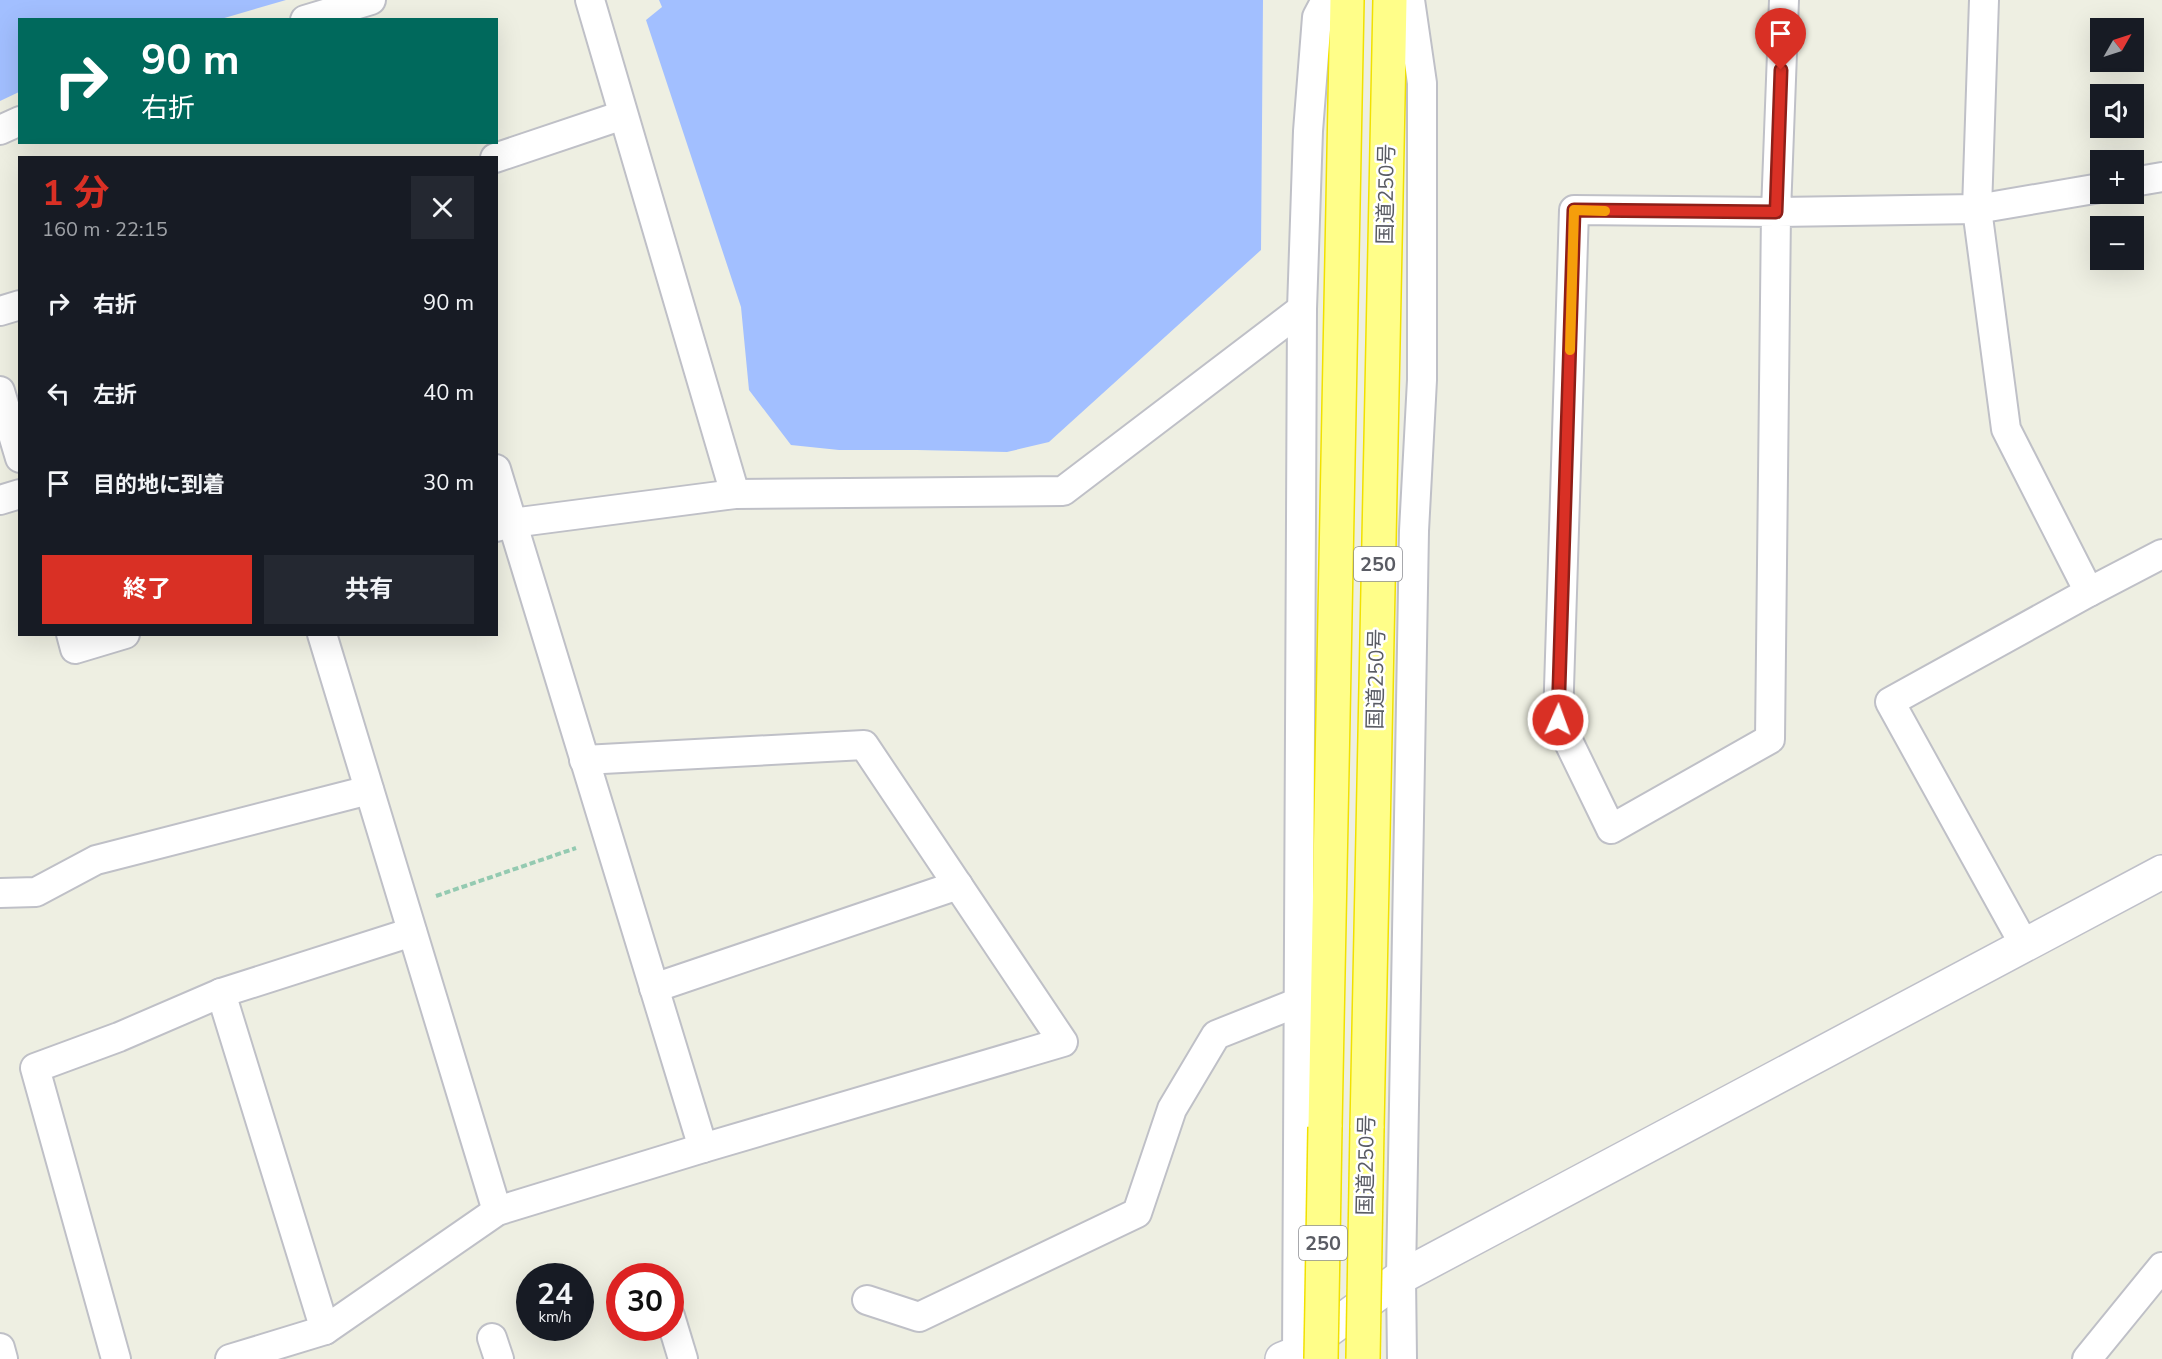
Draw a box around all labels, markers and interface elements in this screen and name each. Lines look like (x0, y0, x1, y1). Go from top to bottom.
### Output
pin (1755, 8, 1806, 70)
icon: arrive (1764, 17, 1797, 50)
north arrow (2090, 18, 2144, 72)
map controls (2090, 18, 2144, 270)
text: 90 m (141, 32, 240, 89)
icon: right (42, 42, 120, 120)
button: sound (2090, 84, 2144, 138)
text: 右折 (141, 90, 195, 127)
street label: 国道250号 (1371, 143, 1401, 245)
button: + (2090, 150, 2144, 204)
text: 1 分 (42, 169, 109, 218)
button: close (411, 176, 474, 239)
text: 160 m · 22:15 (42, 216, 168, 243)
button: − (2090, 216, 2144, 270)
icon: right (42, 287, 75, 320)
text: 90 m (423, 288, 474, 318)
text: 右折 (93, 290, 137, 320)
icon: left (42, 377, 75, 410)
text: 40 m (423, 378, 474, 408)
text: 左折 (93, 380, 137, 410)
icon: arrive (42, 467, 75, 500)
text: 30 m (423, 468, 474, 498)
text: 目的地に到着 (93, 470, 225, 500)
road number: 250 (1354, 547, 1402, 581)
button: 終了 (42, 555, 252, 624)
button: 共有 (264, 555, 474, 624)
street label: 国道250号 (1361, 628, 1391, 730)
position arrow (1526, 688, 1590, 752)
street label: 国道250号 (1351, 1114, 1381, 1216)
road number: 250 (1299, 1226, 1347, 1260)
speed limit sign: 30 (606, 1263, 684, 1341)
text: 24 (537, 1274, 573, 1315)
text: km/h (538, 1307, 572, 1327)

